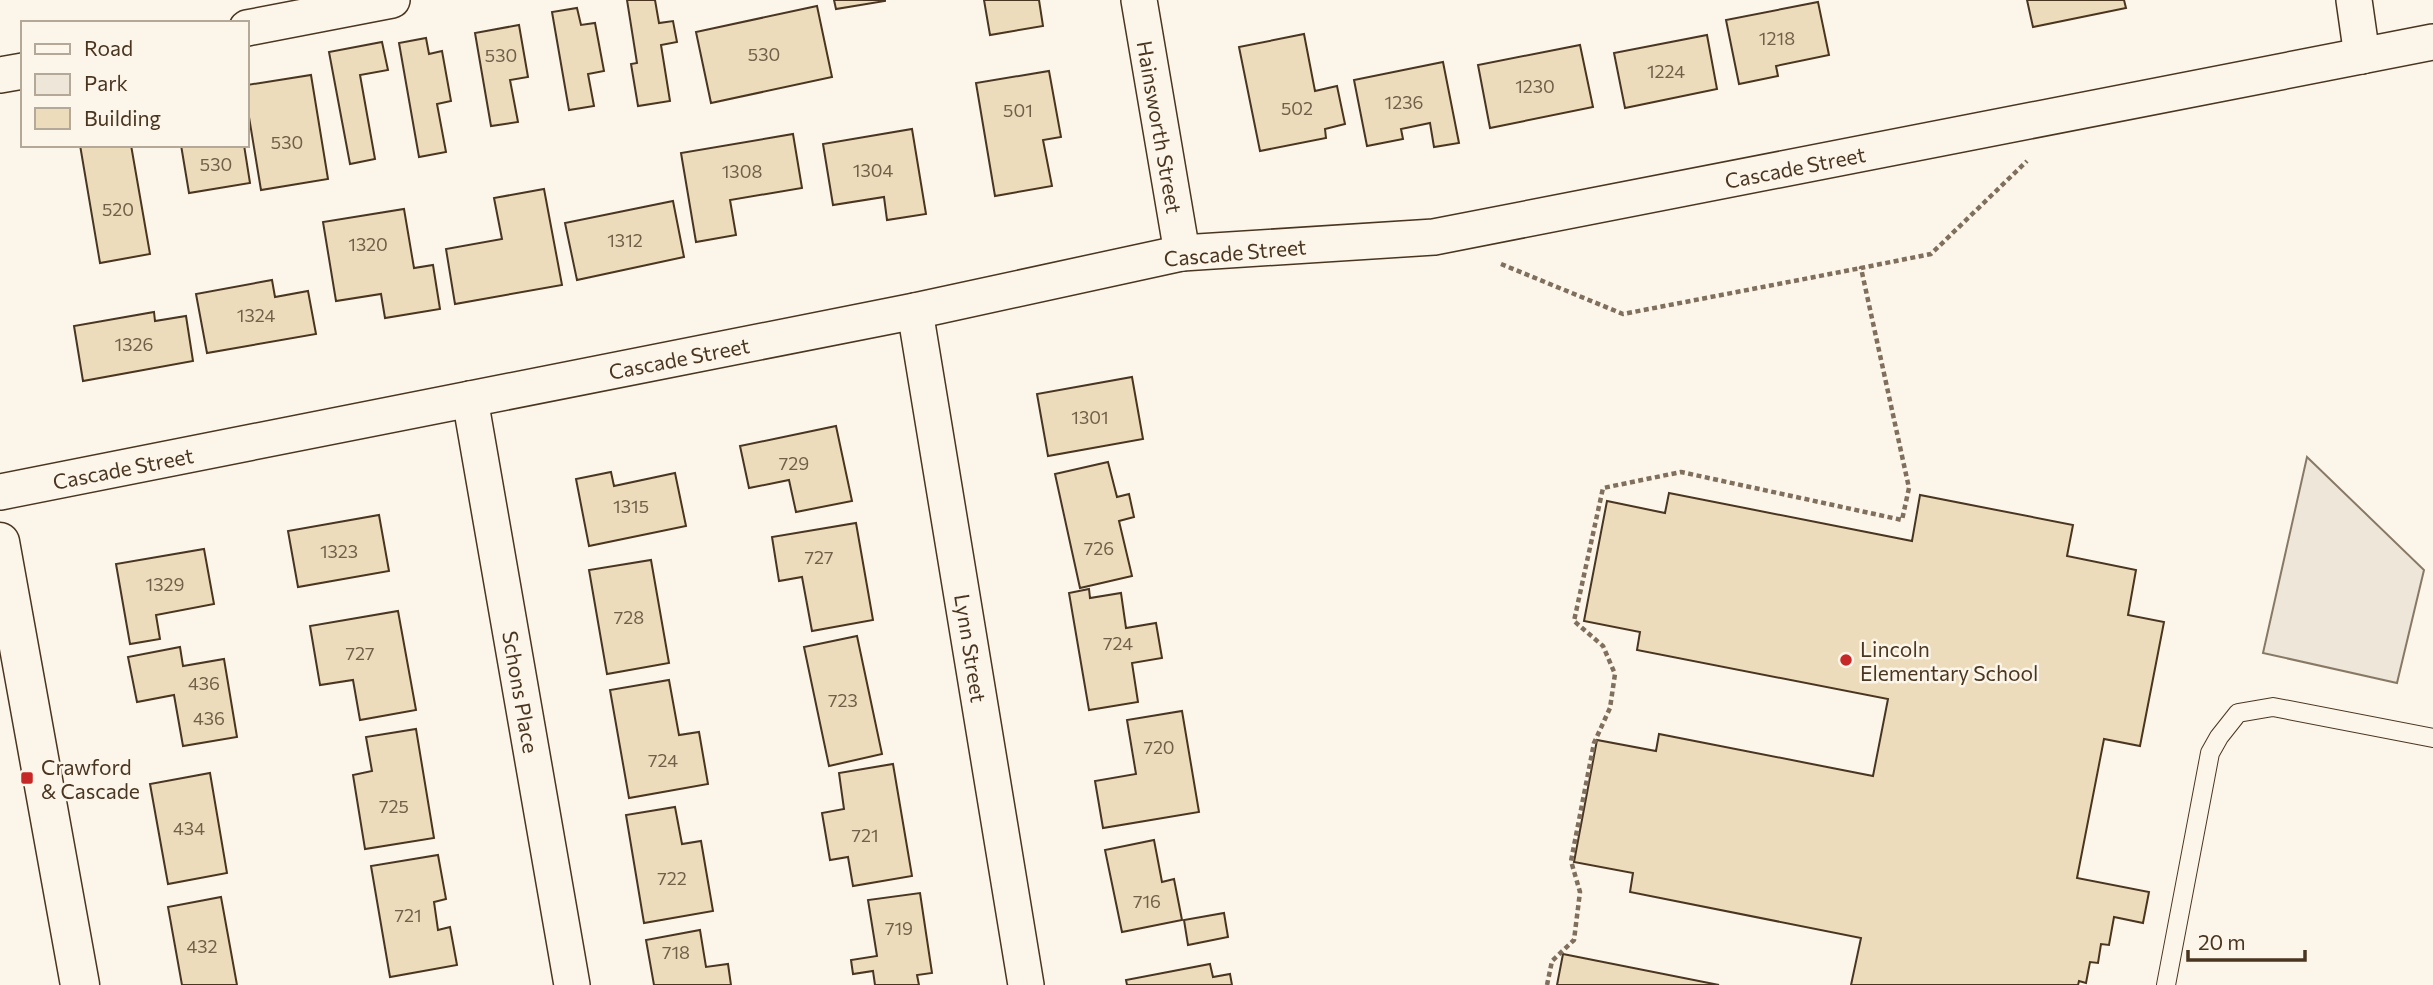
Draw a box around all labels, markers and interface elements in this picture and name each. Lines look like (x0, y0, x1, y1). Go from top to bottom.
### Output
legend (21, 21, 248, 147)
house number: 1218 (1759, 27, 1795, 49)
text: Road (84, 35, 133, 60)
street label: Hainsworth Street (1133, 39, 1187, 215)
house number: 530 (748, 43, 780, 65)
house number: 530 (485, 44, 517, 66)
house number: 1224 (1647, 60, 1685, 82)
text: Park (84, 70, 128, 95)
house number: 1230 (1515, 75, 1555, 97)
house number: 1236 (1385, 91, 1423, 113)
house number: 502 (1281, 97, 1313, 119)
house number: 501 (1003, 99, 1033, 121)
text: Building (84, 105, 161, 130)
house number: 530 (271, 131, 303, 153)
street label: Cascade Street (1722, 141, 1868, 193)
house number: 530 (200, 153, 232, 175)
house number: 1304 (853, 159, 893, 181)
house number: 1308 (722, 160, 762, 182)
house number: 520 (102, 198, 134, 220)
house number: 1312 (607, 229, 643, 251)
house number: 1320 (348, 233, 388, 255)
street label: Cascade Street (1163, 233, 1307, 271)
house number: 1324 (237, 304, 275, 326)
street label: Cascade Street (606, 332, 752, 384)
house number: 1326 (115, 333, 153, 355)
house number: 1301 (1071, 406, 1109, 428)
street label: Cascade Street (50, 442, 196, 494)
house number: 729 (779, 452, 809, 474)
house number: 1315 (613, 495, 649, 517)
house number: 726 (1084, 537, 1114, 559)
house number: 1323 (320, 540, 358, 562)
house number: 727 (805, 546, 833, 568)
house number: 1329 (146, 573, 184, 595)
street label: Lynn Street (950, 592, 992, 704)
house number: 728 (614, 606, 644, 628)
street label: Schons Place (498, 629, 544, 755)
house number: 724 (1103, 632, 1133, 654)
place label: Lincoln Elementary School (1860, 636, 2038, 685)
house number: 727 (346, 642, 374, 664)
marker: Lincoln Elementary School (1838, 652, 1854, 668)
house number: 436 (188, 672, 220, 694)
house number: 723 (828, 689, 858, 711)
house number: 436 (193, 707, 225, 729)
house number: 720 (1143, 736, 1175, 758)
house number: 724 (648, 749, 678, 771)
place label: Crawford & Cascade (41, 754, 140, 803)
marker: Crawford & Cascade (19, 770, 35, 786)
house number: 725 (379, 795, 409, 817)
house number: 434 (173, 817, 205, 839)
house number: 721 (851, 824, 879, 846)
house number: 722 (657, 867, 687, 889)
house number: 716 (1133, 890, 1161, 912)
house number: 721 (394, 904, 422, 926)
house number: 719 (885, 917, 913, 939)
scale bar (2188, 918, 2305, 962)
text: 20 m (2198, 929, 2246, 954)
house number: 432 (186, 935, 218, 957)
house number: 718 (662, 941, 690, 963)

